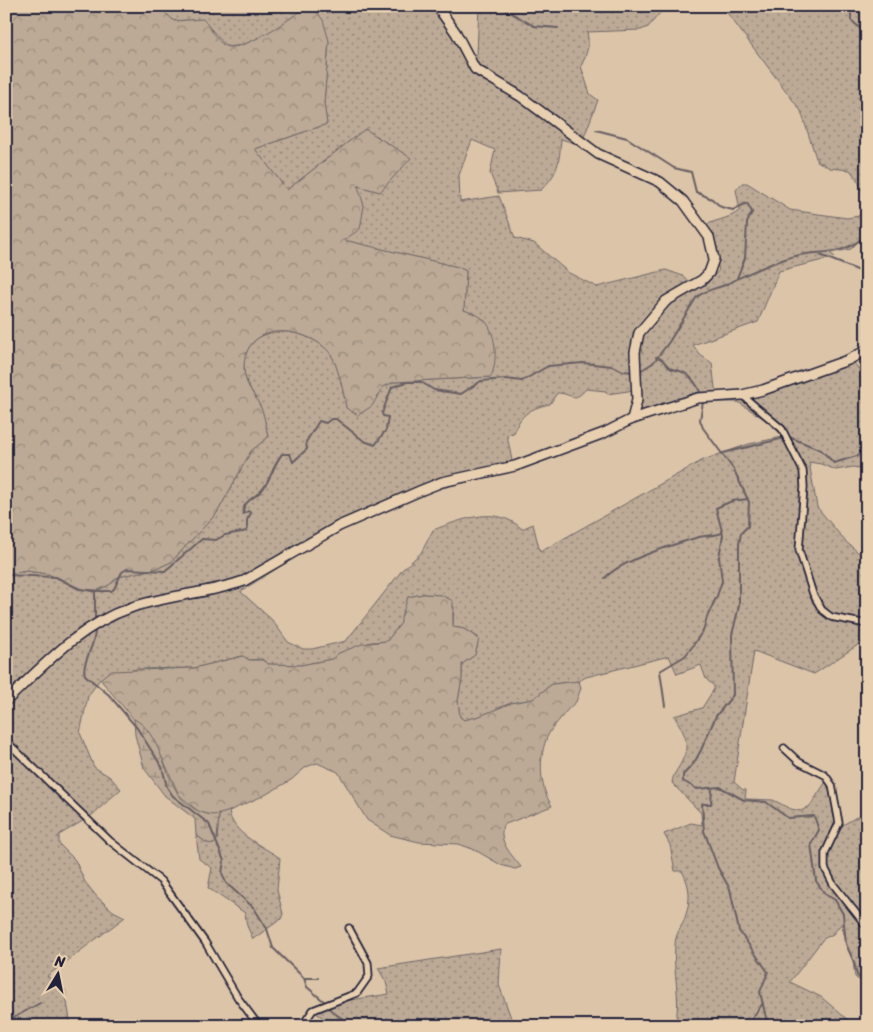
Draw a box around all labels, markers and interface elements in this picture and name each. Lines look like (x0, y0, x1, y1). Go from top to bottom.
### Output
text: N (52, 948, 67, 975)
north arrow (32, 950, 82, 1000)

